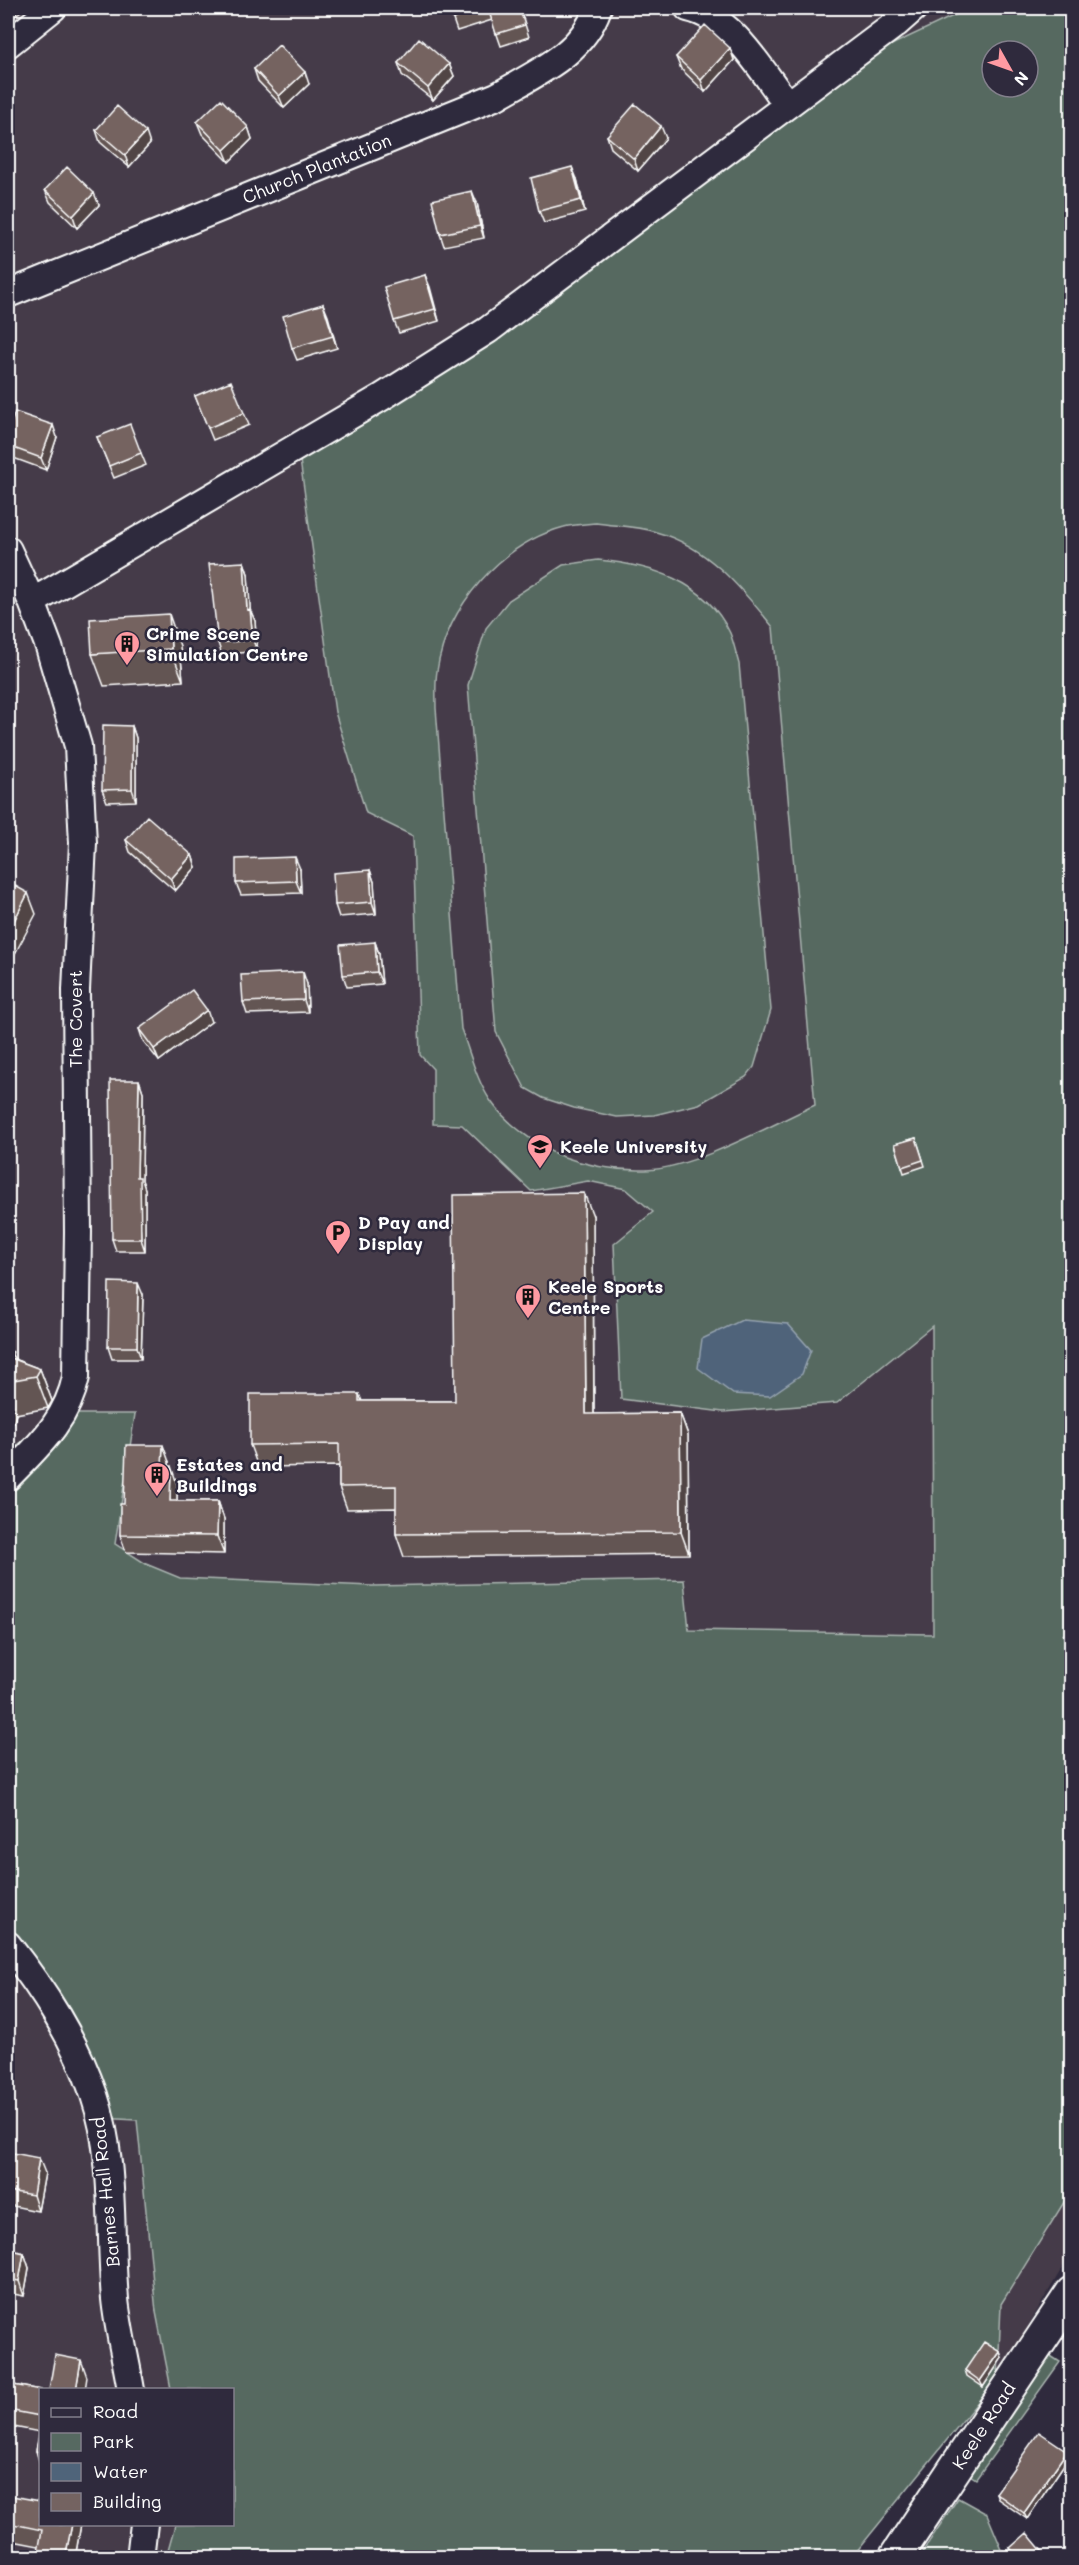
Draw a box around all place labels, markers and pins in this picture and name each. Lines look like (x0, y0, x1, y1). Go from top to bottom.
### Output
place label: Crime Scene Simulation Centre (146, 621, 308, 666)
building icon: Crime Scene Simulation Centre (112, 629, 142, 667)
school or university icon: Keele University (525, 1132, 555, 1170)
place label: Keele University (560, 1134, 707, 1158)
place label: D Pay and Display (358, 1210, 450, 1255)
parking icon: D Pay and Display (323, 1218, 353, 1256)
place label: Keele Sports Centre (548, 1274, 663, 1319)
building icon: Keele Sports Centre (513, 1282, 543, 1320)
place label: Estates and Buildings (176, 1452, 283, 1497)
building icon: Estates and Buildings (142, 1460, 172, 1498)

